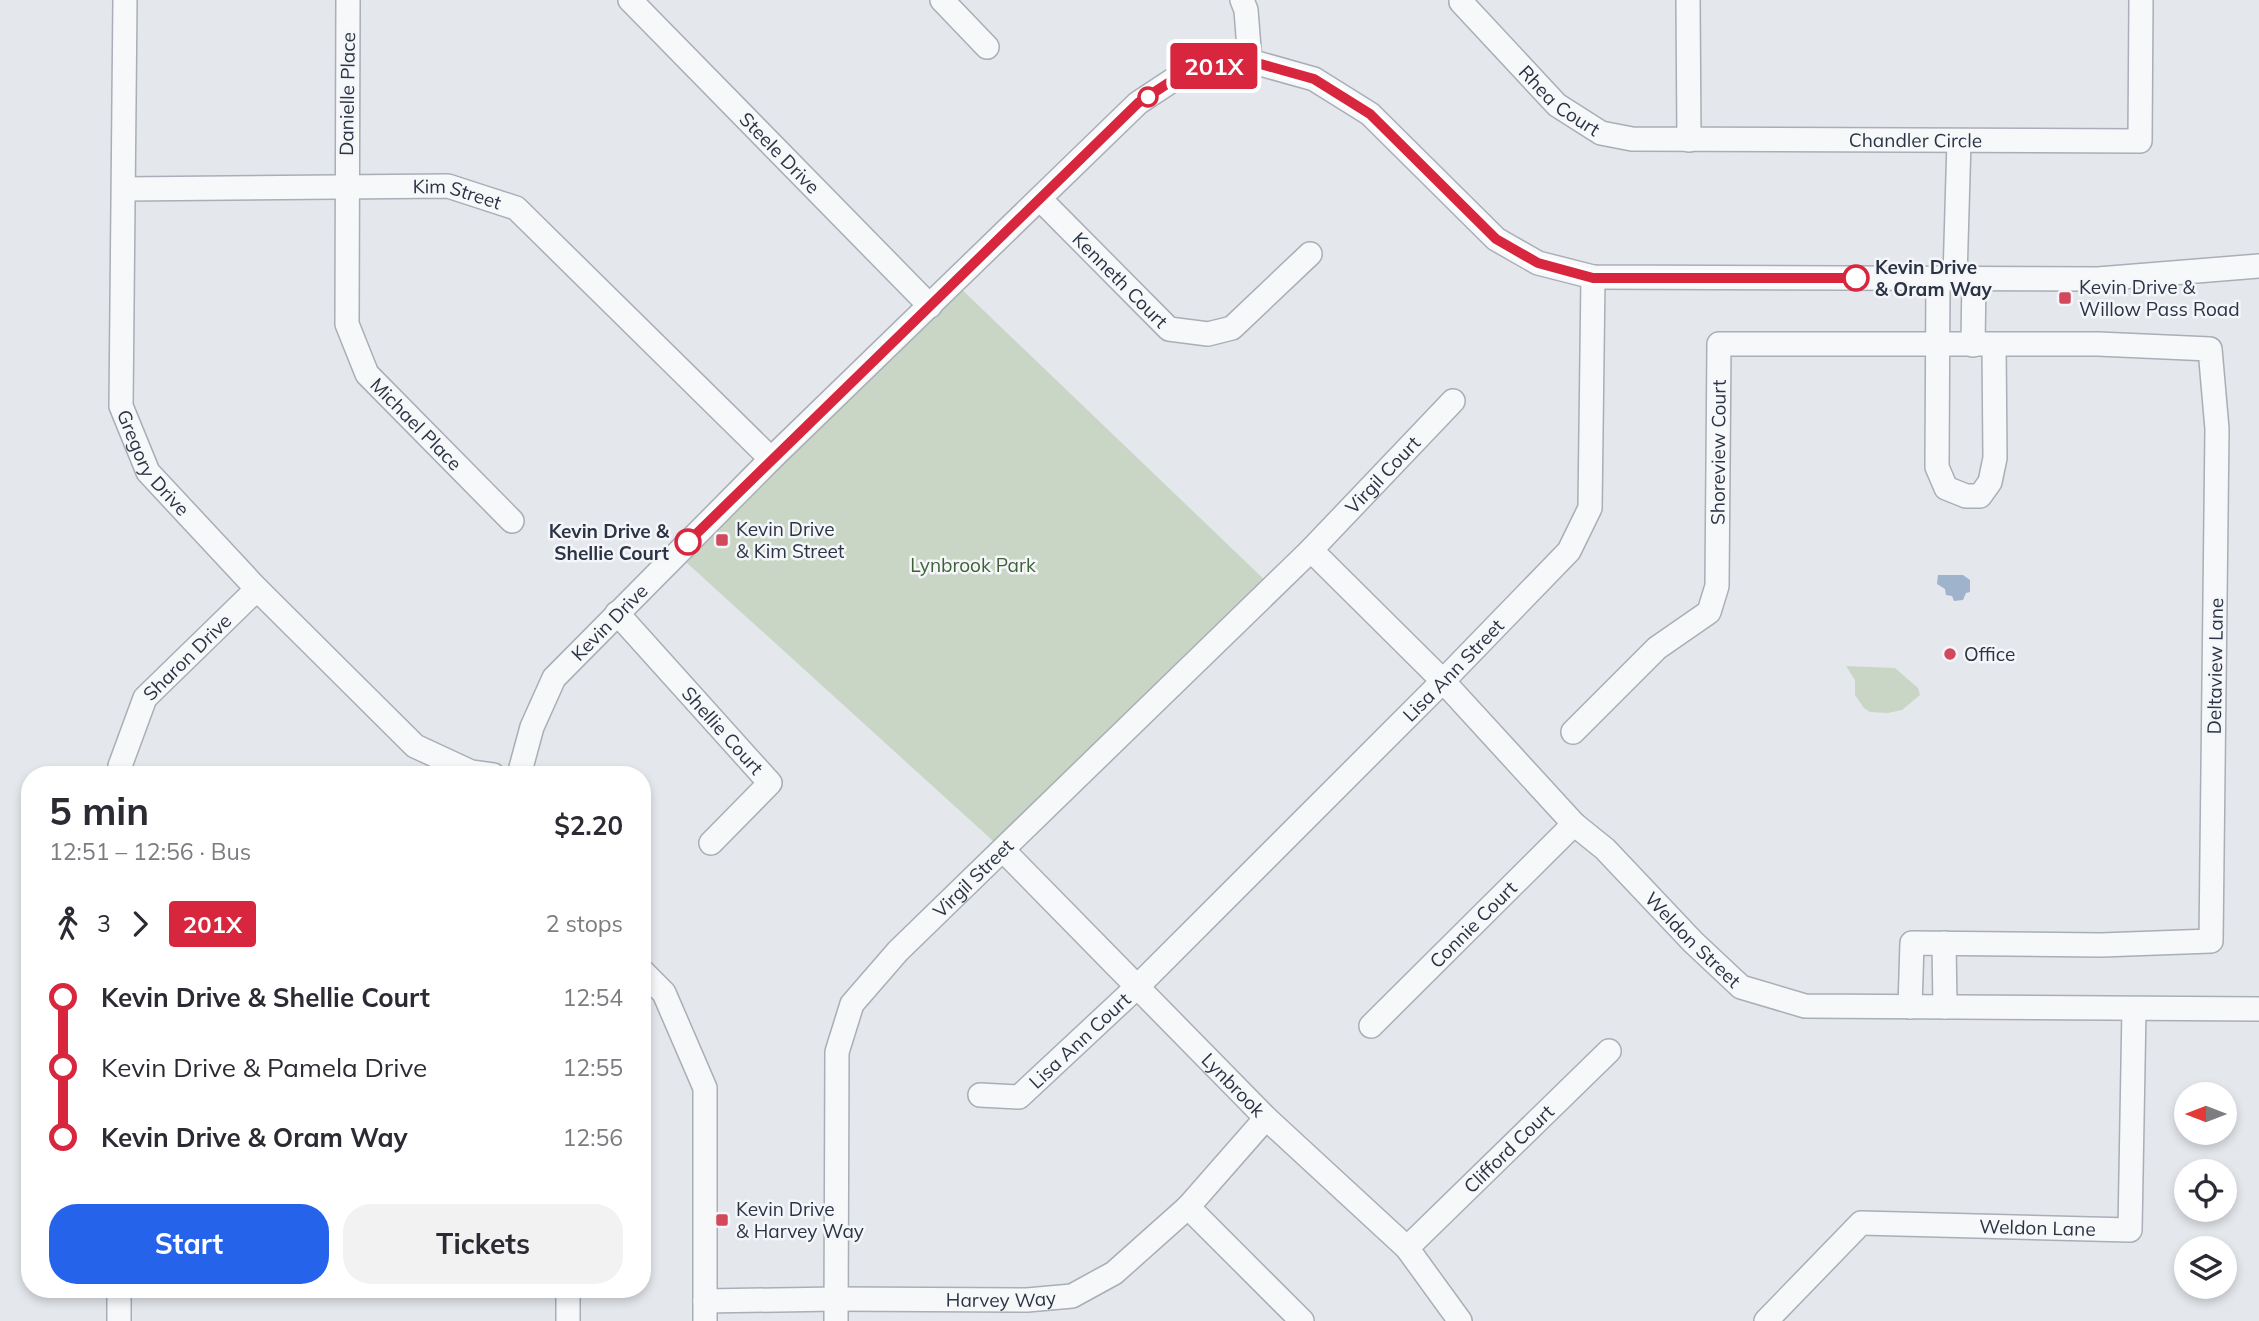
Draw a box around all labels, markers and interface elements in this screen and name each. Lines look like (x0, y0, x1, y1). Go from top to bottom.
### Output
street label: Danielle Place (334, 32, 360, 156)
line badge: 201X (1165, 43, 1263, 89)
text: 201X (1184, 51, 1244, 81)
street label: Rhea Court (1514, 60, 1605, 142)
unlabelled marker (1138, 87, 1158, 107)
street label: Steele Drive (735, 107, 825, 199)
street label: Chandler Circle (1849, 128, 1982, 152)
street label: Kim Street (412, 174, 505, 215)
street label: Kenneth Court (1067, 227, 1173, 333)
place label: Kevin Drive & Oram Way (1875, 255, 1993, 301)
marker: Kevin Drive & Oram Way (1843, 265, 1869, 291)
place label: Kevin Drive & Willow Pass Road (2079, 275, 2240, 321)
marker: Kevin Drive & Willow Pass Road (2057, 290, 2073, 306)
street label: Michael Place (365, 373, 467, 475)
street label: Shoreview Court (1706, 379, 1731, 525)
street label: Gregory Drive (112, 406, 195, 521)
street label: Virgil Court (1340, 431, 1426, 519)
place label: Kevin Drive & Kim Street (736, 517, 845, 563)
place label: Kevin Drive & Shellie Court (549, 519, 670, 565)
marker: Kevin Drive & Shellie Court (675, 529, 701, 555)
marker: Kevin Drive & Kim Street (714, 532, 730, 548)
park label: Lynbrook Park (910, 553, 1036, 577)
street label: Kevin Drive (566, 579, 653, 666)
street label: Deltaview Lane (2202, 598, 2228, 734)
street label: Sharon Drive (138, 609, 236, 706)
street label: Lisa Ann Street (1397, 613, 1509, 727)
place label: Office (1964, 642, 2015, 666)
marker: Office (1942, 646, 1958, 662)
street label: Shellie Court (677, 681, 769, 780)
text: 5 min (49, 787, 149, 835)
text: $2.20 (554, 809, 623, 842)
street label: Virgil Street (928, 834, 1018, 923)
text: 12:51 – 12:56 · Bus (49, 837, 251, 866)
street label: Connie Court (1424, 876, 1522, 973)
street label: Weldon Street (1640, 887, 1746, 993)
icon: walk (49, 905, 87, 943)
icon: forward (121, 905, 159, 943)
text: 3 (97, 909, 111, 938)
text: 201X (183, 909, 242, 939)
text: 2 stops (546, 909, 623, 938)
text: Kevin Drive & Shellie Court (101, 981, 430, 1014)
text: 12:54 (563, 983, 623, 1012)
street label: Lisa Ann Court (1024, 987, 1136, 1094)
street label: Lynbrook (1197, 1048, 1270, 1122)
text: Kevin Drive & Pamela Drive (101, 1051, 427, 1084)
text: 12:55 (563, 1053, 623, 1082)
north arrow (2174, 1082, 2236, 1144)
map controls (2174, 1082, 2237, 1299)
street label: Clifford Court (1459, 1099, 1559, 1198)
text: Kevin Drive & Oram Way (101, 1121, 408, 1154)
text: 12:56 (563, 1123, 623, 1152)
button: locate (2174, 1159, 2237, 1222)
place label: Kevin Drive & Harvey Way (736, 1197, 864, 1243)
button: Start (49, 1204, 329, 1284)
button: Tickets (343, 1204, 623, 1284)
marker: Kevin Drive & Harvey Way (714, 1212, 730, 1228)
street label: Weldon Lane (1979, 1214, 2096, 1241)
button: layers (2174, 1236, 2237, 1299)
street label: Harvey Way (946, 1285, 1057, 1312)

